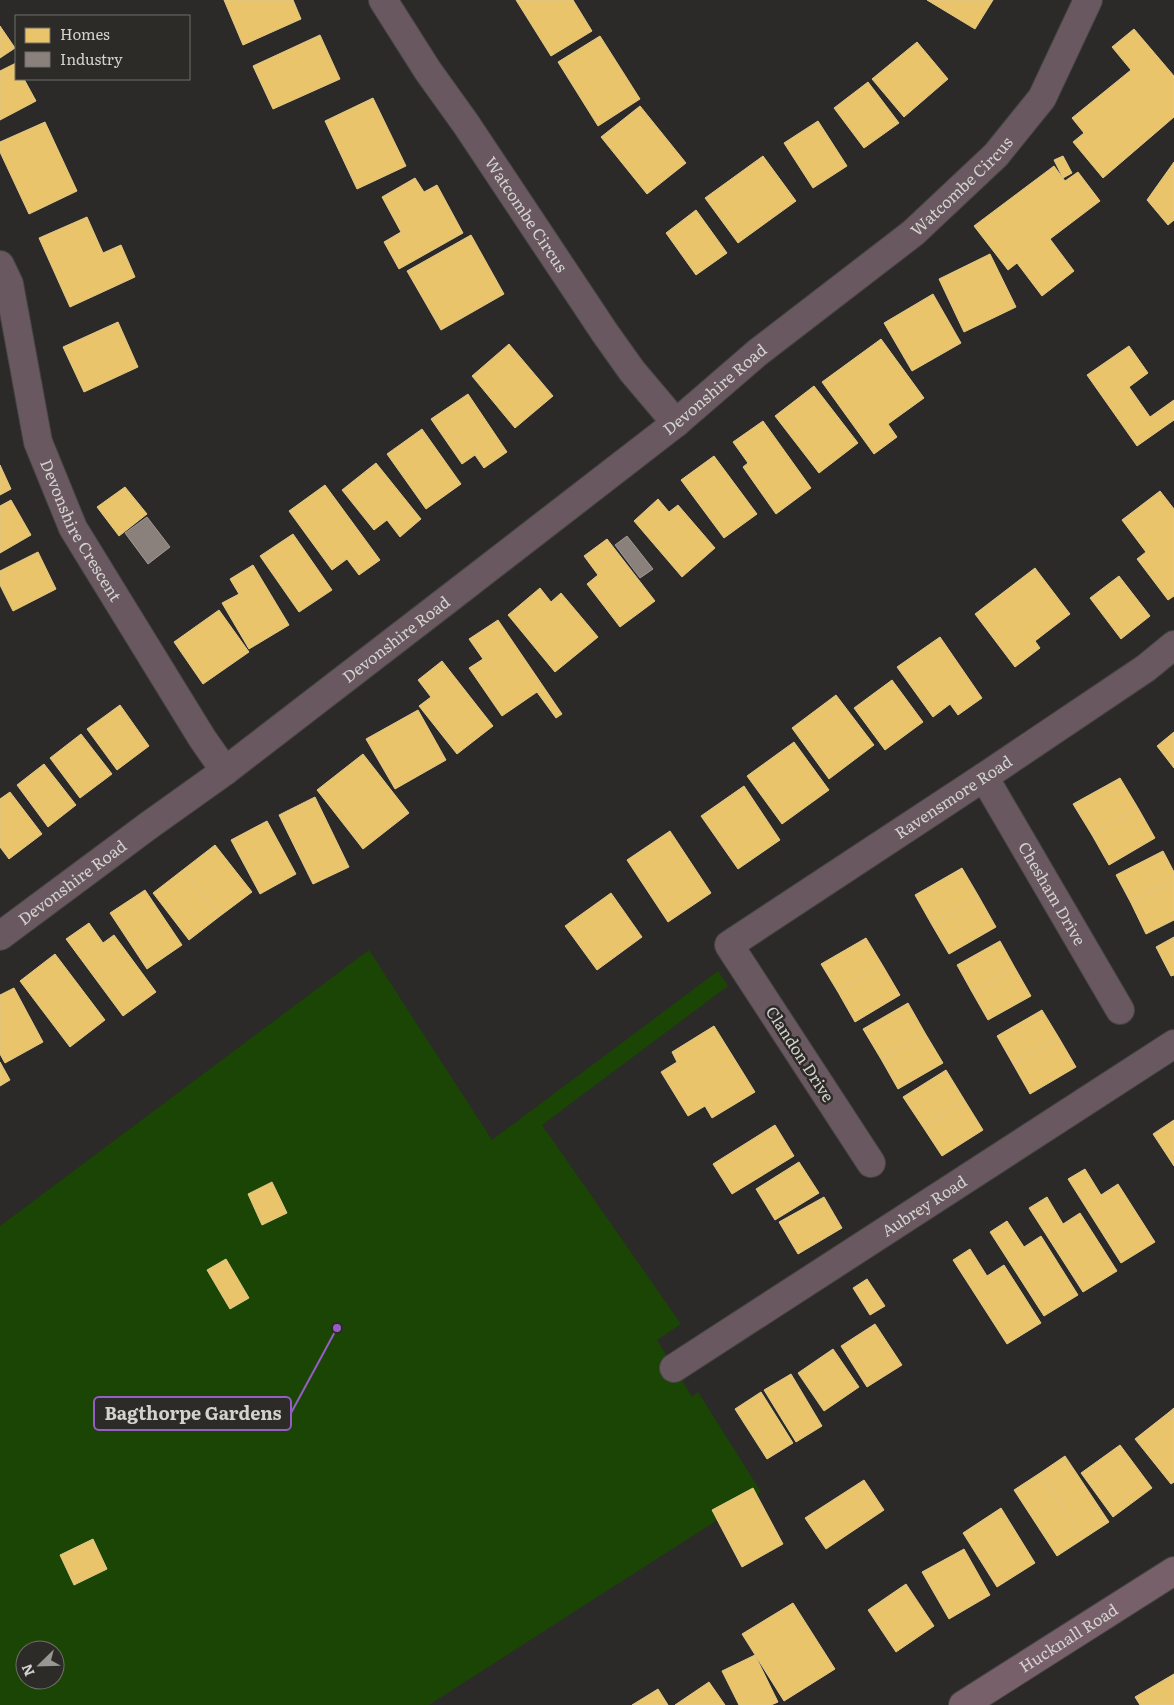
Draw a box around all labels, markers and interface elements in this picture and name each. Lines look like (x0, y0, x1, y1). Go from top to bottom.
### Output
legend (15, 15, 190, 80)
text: Homes (60, 22, 110, 45)
text: Industry (60, 47, 123, 70)
street label: Watcombe Circus (904, 131, 1018, 241)
street label: Watcombe Circus (480, 151, 574, 277)
street label: Devonshire Road (657, 337, 771, 440)
street label: Devonshire Crescent (35, 455, 129, 606)
street label: Devonshire Road (337, 589, 455, 688)
street label: Ravensmore Road (889, 748, 1017, 844)
street label: Devonshire Road (12, 833, 131, 930)
street label: Chesham Drive (1013, 837, 1093, 950)
street label: Clandon Drive (761, 1001, 841, 1106)
street label: Aubrey Road (876, 1168, 971, 1242)
callout: Bagthorpe Gardens (94, 1397, 291, 1430)
text: Bagthorpe Gardens (104, 1399, 282, 1426)
street label: Hucknall Road (1014, 1597, 1122, 1678)
north arrow (15, 1640, 65, 1690)
text: N (16, 1661, 39, 1680)

